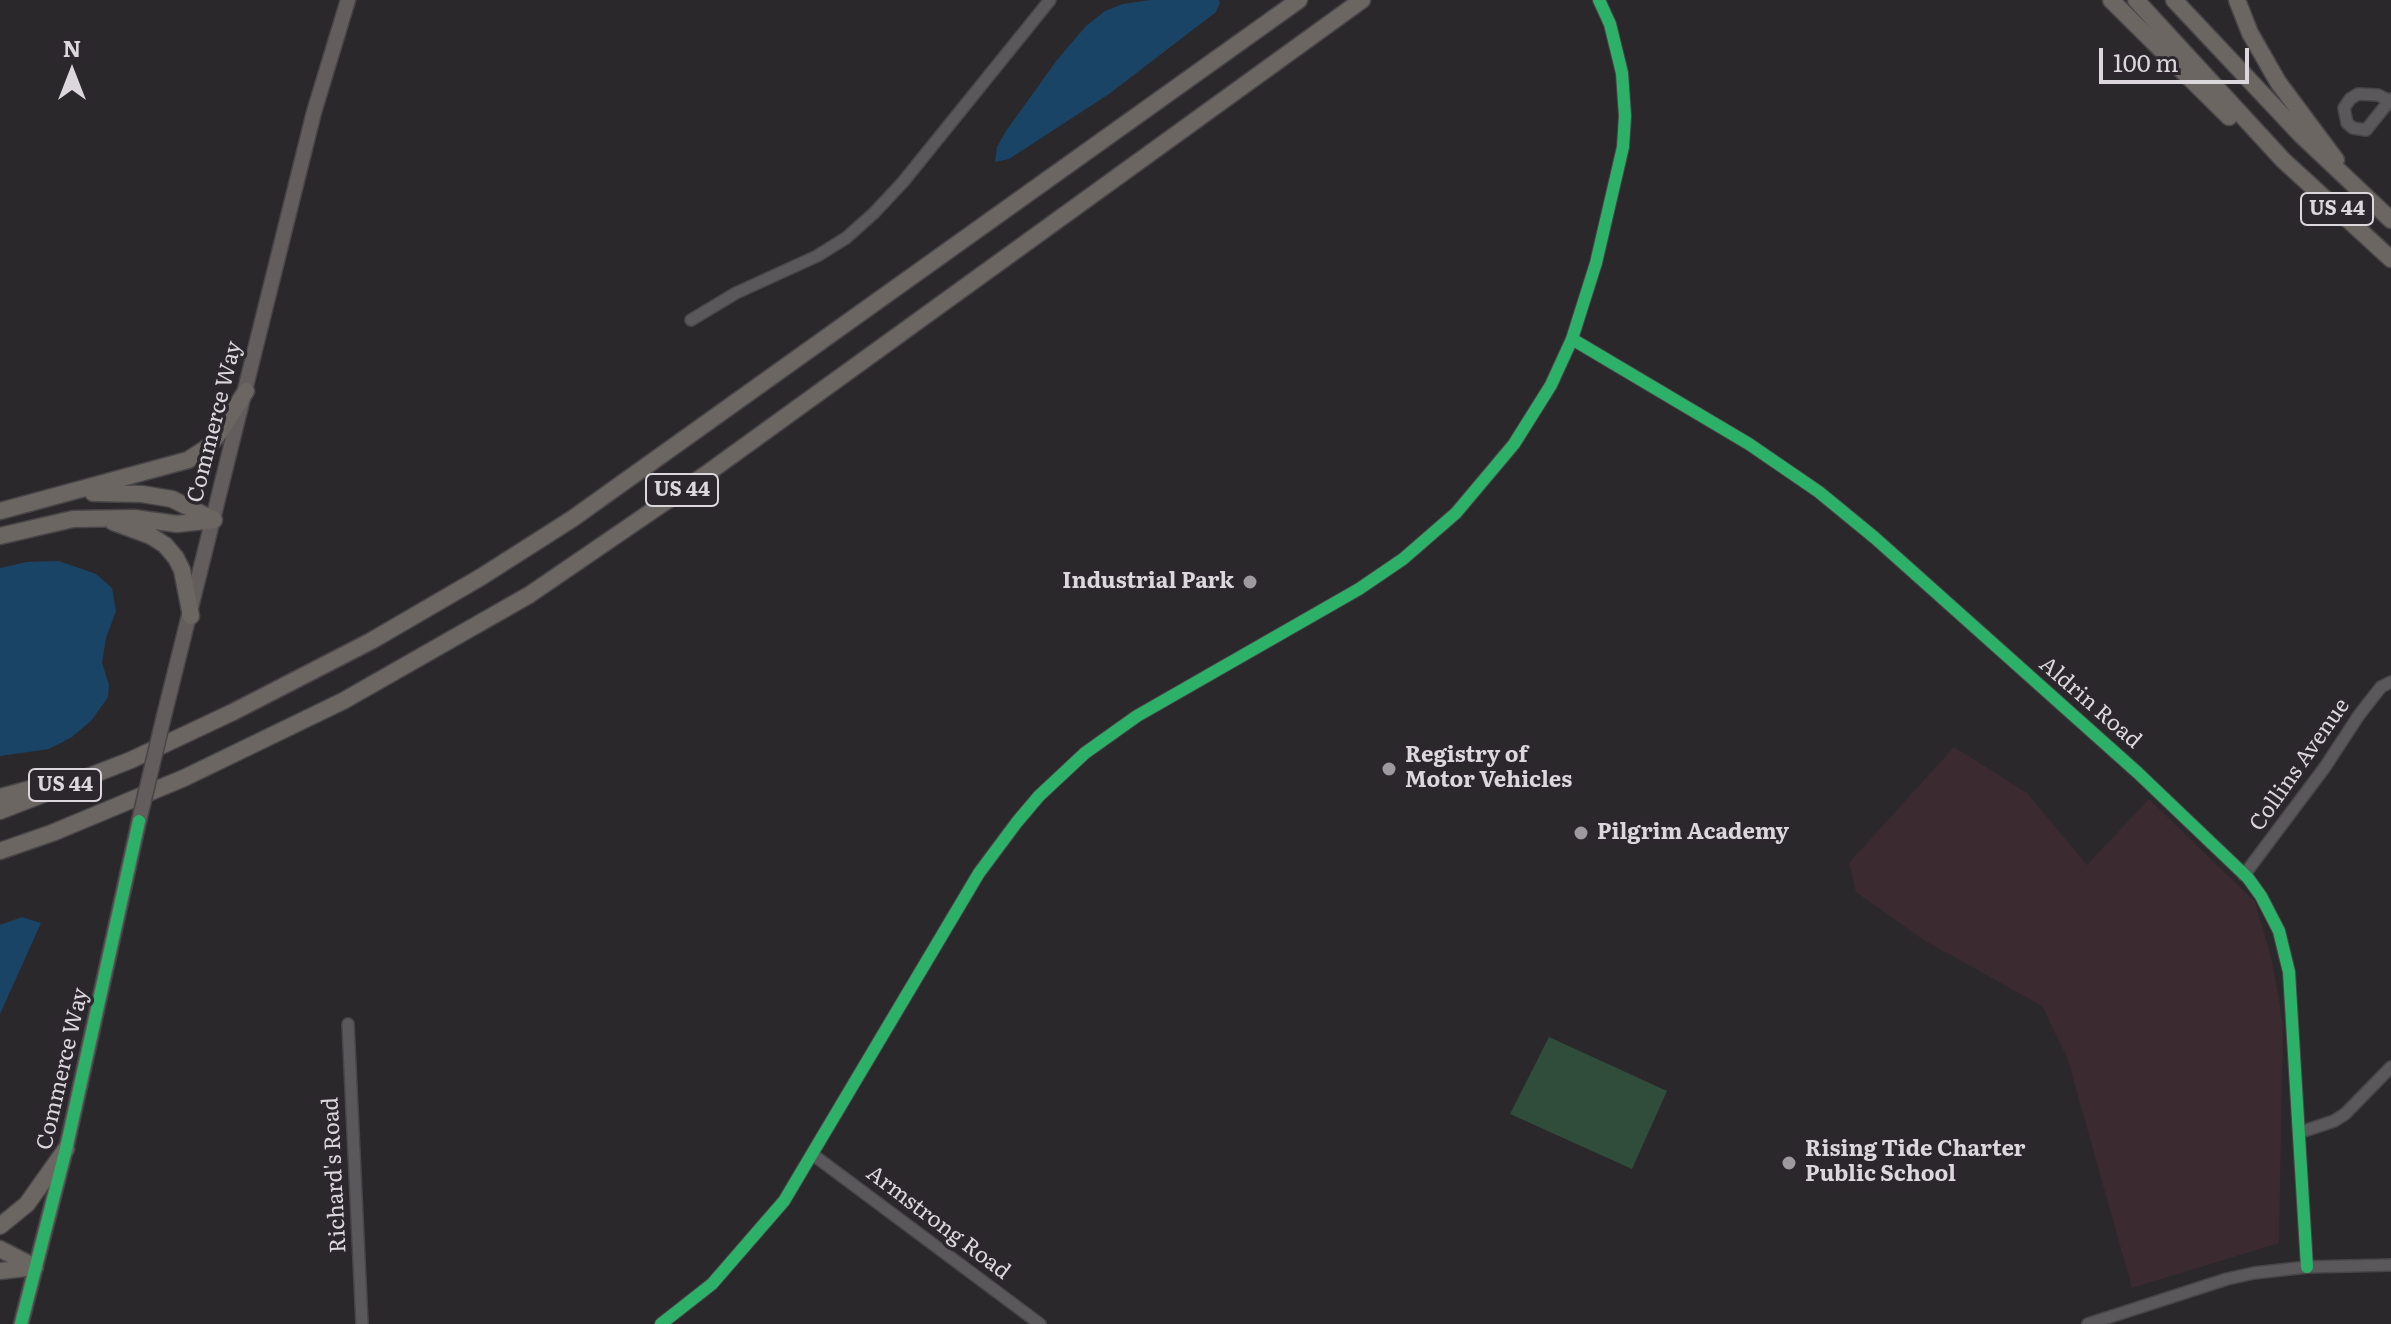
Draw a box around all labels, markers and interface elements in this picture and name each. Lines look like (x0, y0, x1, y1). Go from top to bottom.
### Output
text: N (63, 31, 81, 64)
north arrow (32, 32, 112, 112)
scale bar (2103, 32, 2253, 82)
text: 100 m (2113, 44, 2179, 79)
road number: US 44 (2301, 193, 2373, 225)
street label: Commerce Way (182, 339, 248, 505)
road number: US 44 (646, 474, 718, 506)
place label: Industrial Park (1062, 569, 1234, 595)
marker: Industrial Park (1241, 573, 1259, 591)
street label: Aldrin Road (2034, 651, 2146, 755)
street label: Collins Avenue (2244, 694, 2356, 836)
place label: Registry of Motor Vehicles (1405, 743, 1572, 794)
marker: Registry of Motor Vehicles (1380, 760, 1398, 778)
road number: US 44 (29, 769, 101, 801)
place label: Pilgrim Academy (1597, 820, 1789, 846)
marker: Pilgrim Academy (1572, 824, 1590, 842)
street label: Commerce Way (32, 985, 94, 1153)
street label: Richard's Road (318, 1096, 352, 1254)
place label: Rising Tide Charter Public School (1805, 1137, 2026, 1188)
marker: Rising Tide Charter Public School (1780, 1154, 1798, 1172)
street label: Armstrong Road (861, 1160, 1015, 1286)

